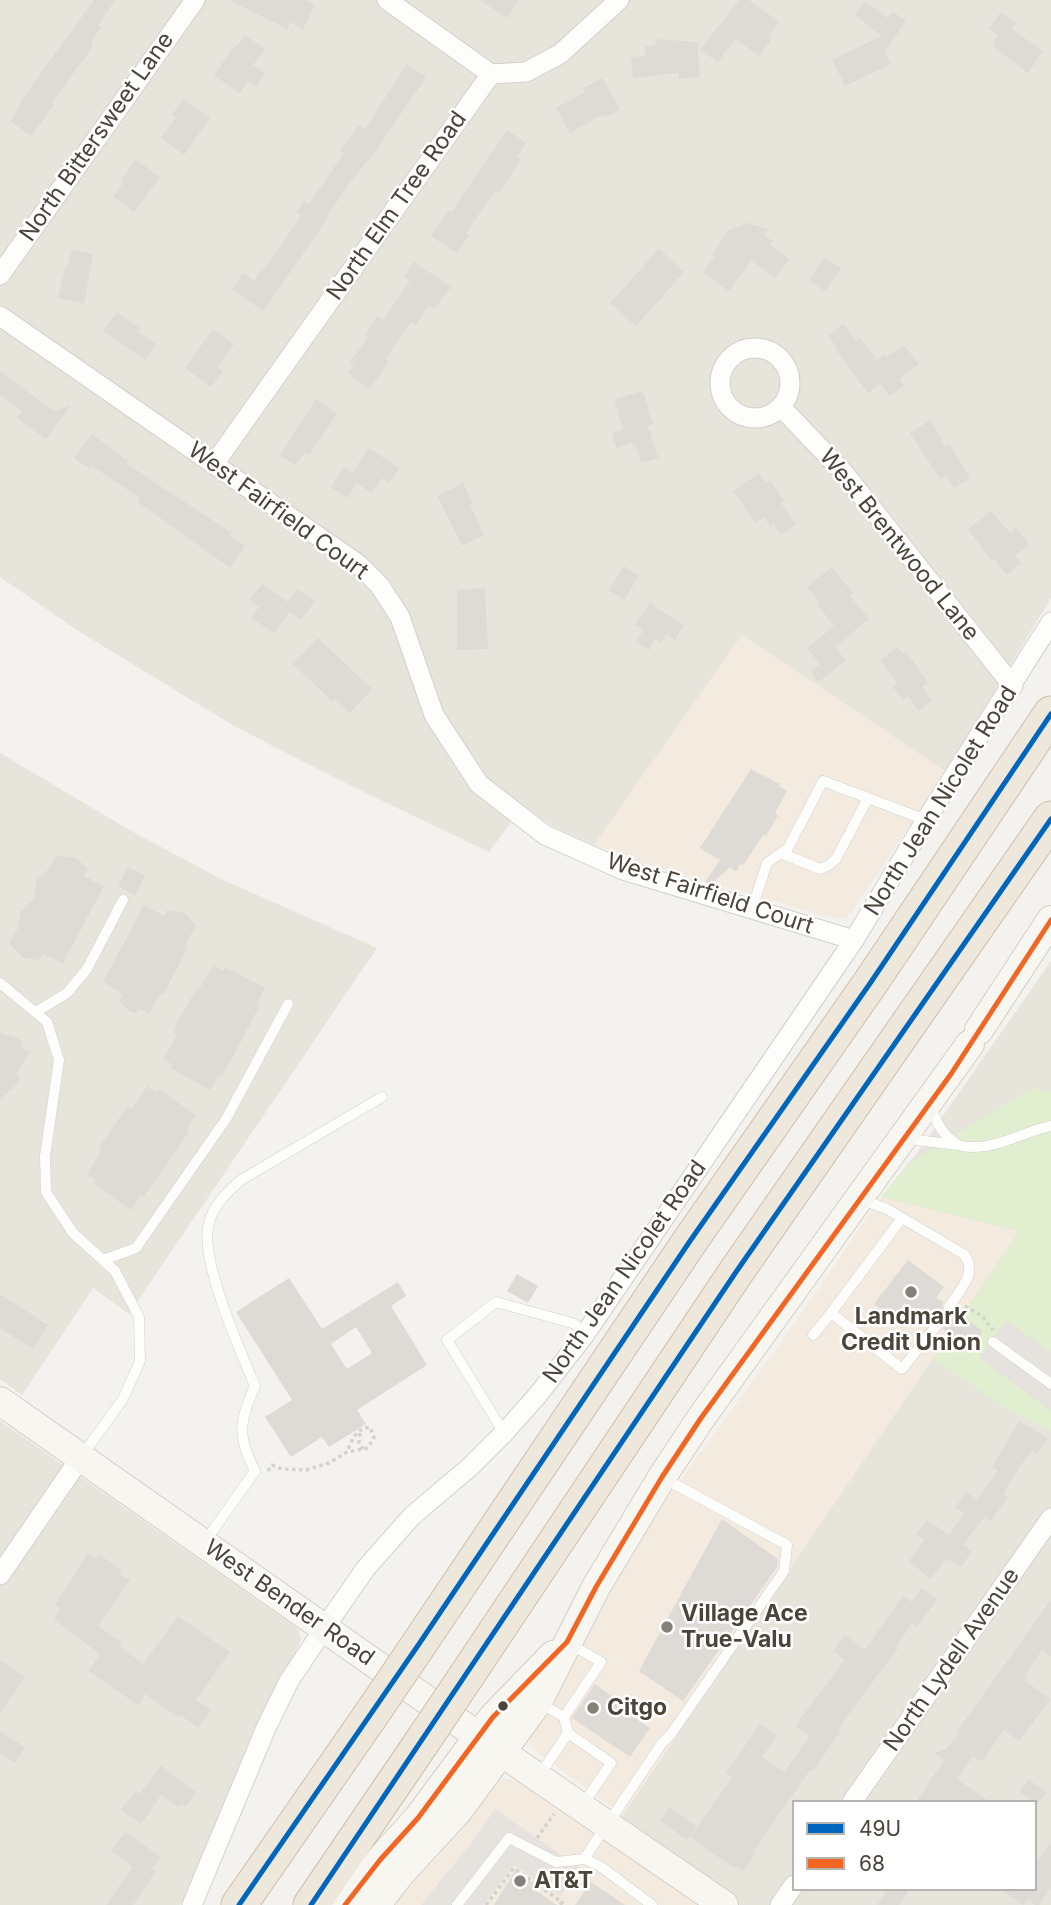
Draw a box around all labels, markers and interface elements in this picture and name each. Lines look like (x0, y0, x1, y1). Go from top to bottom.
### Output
street label: North Bittersweet Lane (14, 27, 180, 247)
street label: North Elm Tree Road (321, 106, 473, 306)
street label: West Fairfield Court (183, 436, 373, 586)
street label: West Brentwood Lane (813, 444, 985, 646)
street label: North Jean Nicolet Road (859, 681, 1023, 921)
street label: West Fairfield Court (603, 848, 817, 940)
street label: North Jean Nicolet Road (537, 1155, 713, 1389)
marker: Landmark Credit Union (903, 1284, 919, 1300)
place label: Landmark Credit Union (841, 1303, 981, 1357)
street label: West Bender Road (199, 1534, 379, 1672)
street label: North Lydell Avenue (878, 1563, 1026, 1757)
place label: Village Ace True-Valu (681, 1600, 808, 1654)
marker: Village Ace True-Valu (659, 1619, 675, 1635)
place label: Citgo (607, 1694, 667, 1722)
unlabelled marker (496, 1699, 510, 1713)
marker: Citgo (585, 1700, 601, 1716)
legend (792, 1800, 1037, 1891)
text: 49U (859, 1816, 901, 1841)
text: 68 (859, 1851, 885, 1876)
place label: AT&T (534, 1867, 593, 1895)
marker: AT&T (512, 1873, 528, 1889)

